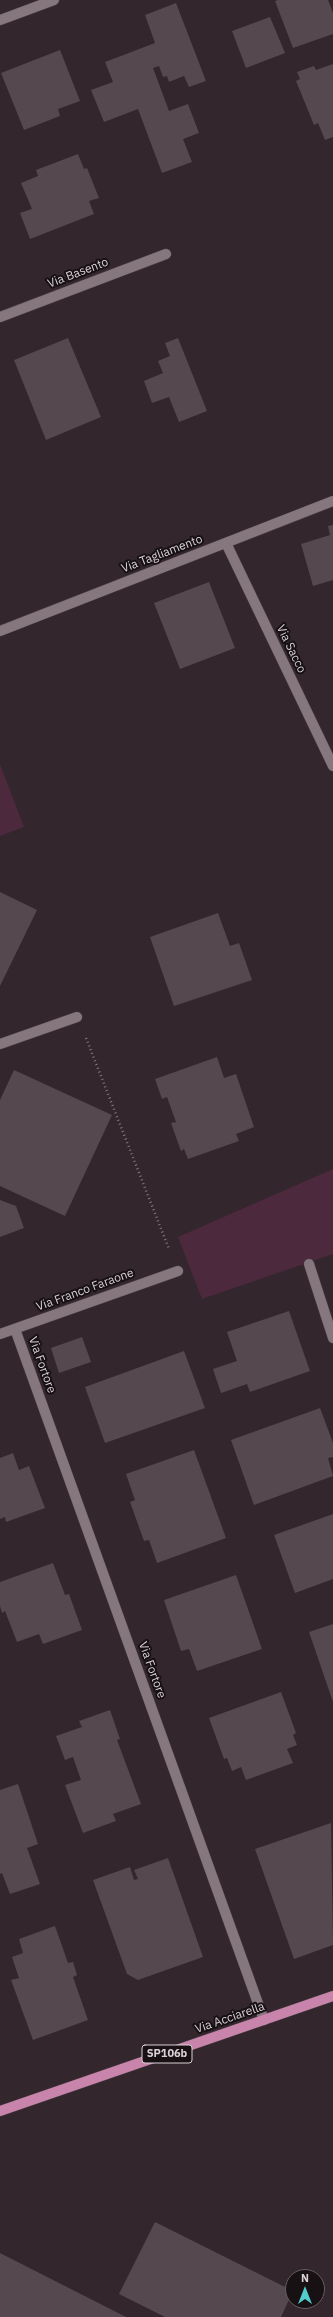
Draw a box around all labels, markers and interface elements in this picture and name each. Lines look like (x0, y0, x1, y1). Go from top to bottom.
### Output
street label: Via Basento (46, 255, 110, 291)
street label: Via Tagliamento (119, 532, 205, 576)
street label: Via Sacco (273, 623, 309, 675)
street label: Via Franco Faraone (34, 1266, 136, 1314)
street label: Via Fortore (25, 1335, 59, 1395)
street label: Via Fortore (135, 1640, 169, 1700)
street label: Via Acciarella (193, 1999, 267, 2037)
road number: SP106b (142, 2045, 192, 2063)
north arrow (285, 2269, 325, 2309)
text: N (301, 2271, 309, 2285)

